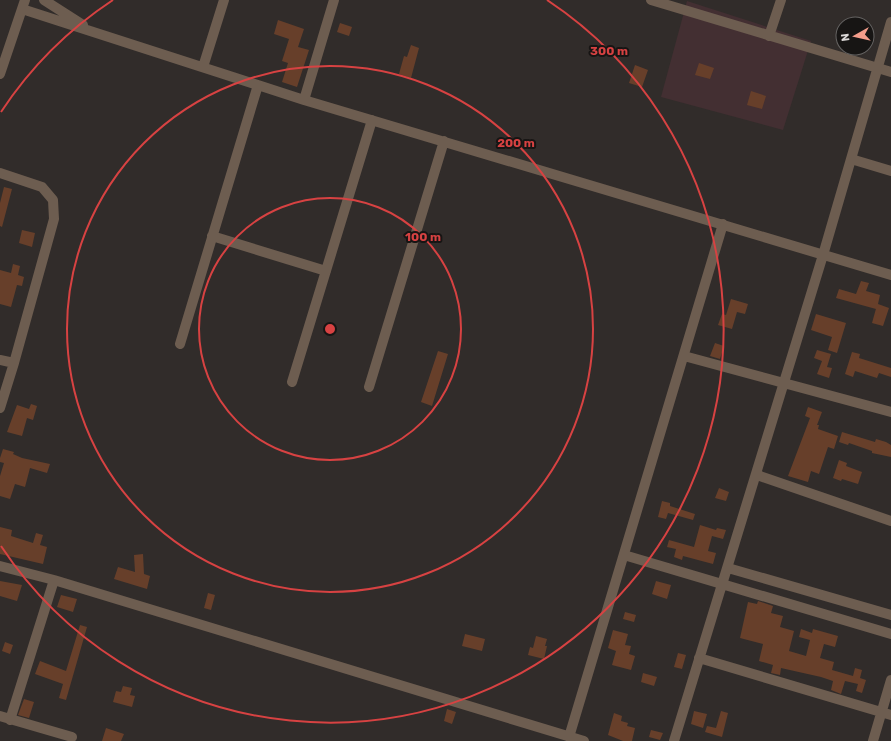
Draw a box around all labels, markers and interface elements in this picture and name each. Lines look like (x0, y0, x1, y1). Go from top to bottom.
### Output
north arrow (835, 16, 875, 56)
text: N (839, 32, 853, 42)
text: 300 m (590, 44, 628, 58)
text: 200 m (497, 136, 535, 150)
text: 100 m (405, 230, 441, 244)
centre of rings (323, 322, 337, 336)

